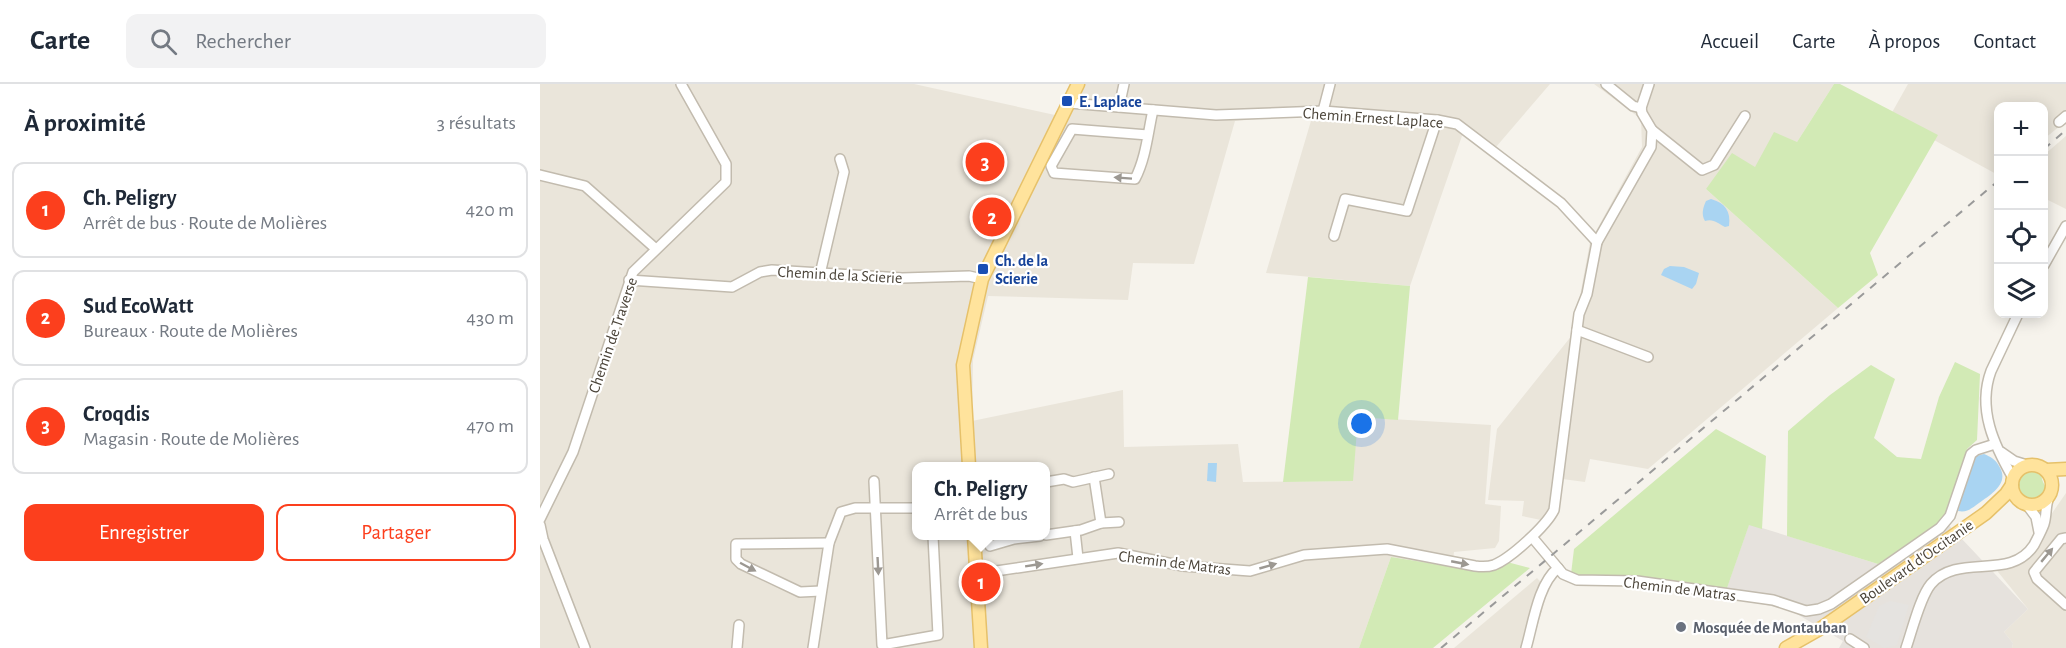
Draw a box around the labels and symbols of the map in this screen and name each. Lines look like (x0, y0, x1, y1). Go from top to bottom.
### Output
marker: E. Laplace (1060, 94, 1074, 108)
place label: E. Laplace (1079, 94, 1142, 110)
street label: Chemin Ernest Laplace (1302, 105, 1444, 131)
pin: 3 (966, 140, 1004, 184)
one-way arrow (1114, 173, 1133, 183)
pin: 2 (972, 194, 1012, 240)
place label: Ch. de la Scierie (995, 253, 1049, 287)
marker: Ch. de la Scierie (976, 262, 990, 276)
street label: Chemin de la Scierie (777, 264, 903, 286)
street label: Chemin de Traverse (586, 275, 640, 395)
your location (1347, 409, 1376, 438)
street label: Boulevard d'Occitanie (1857, 517, 1976, 607)
street label: Chemin de Matras (1118, 548, 1232, 578)
one-way arrow (2040, 548, 2053, 563)
one-way arrow (874, 557, 883, 576)
one-way arrow (1450, 559, 1469, 568)
pin: 1 (962, 560, 1000, 604)
one-way arrow (1025, 560, 1044, 569)
one-way arrow (1259, 561, 1277, 570)
one-way arrow (740, 562, 757, 572)
street label: Chemin de Matras (1623, 574, 1737, 604)
marker: Mosquée de Montauban (1674, 620, 1688, 634)
place label: Mosquée de Montauban (1693, 620, 1847, 636)

